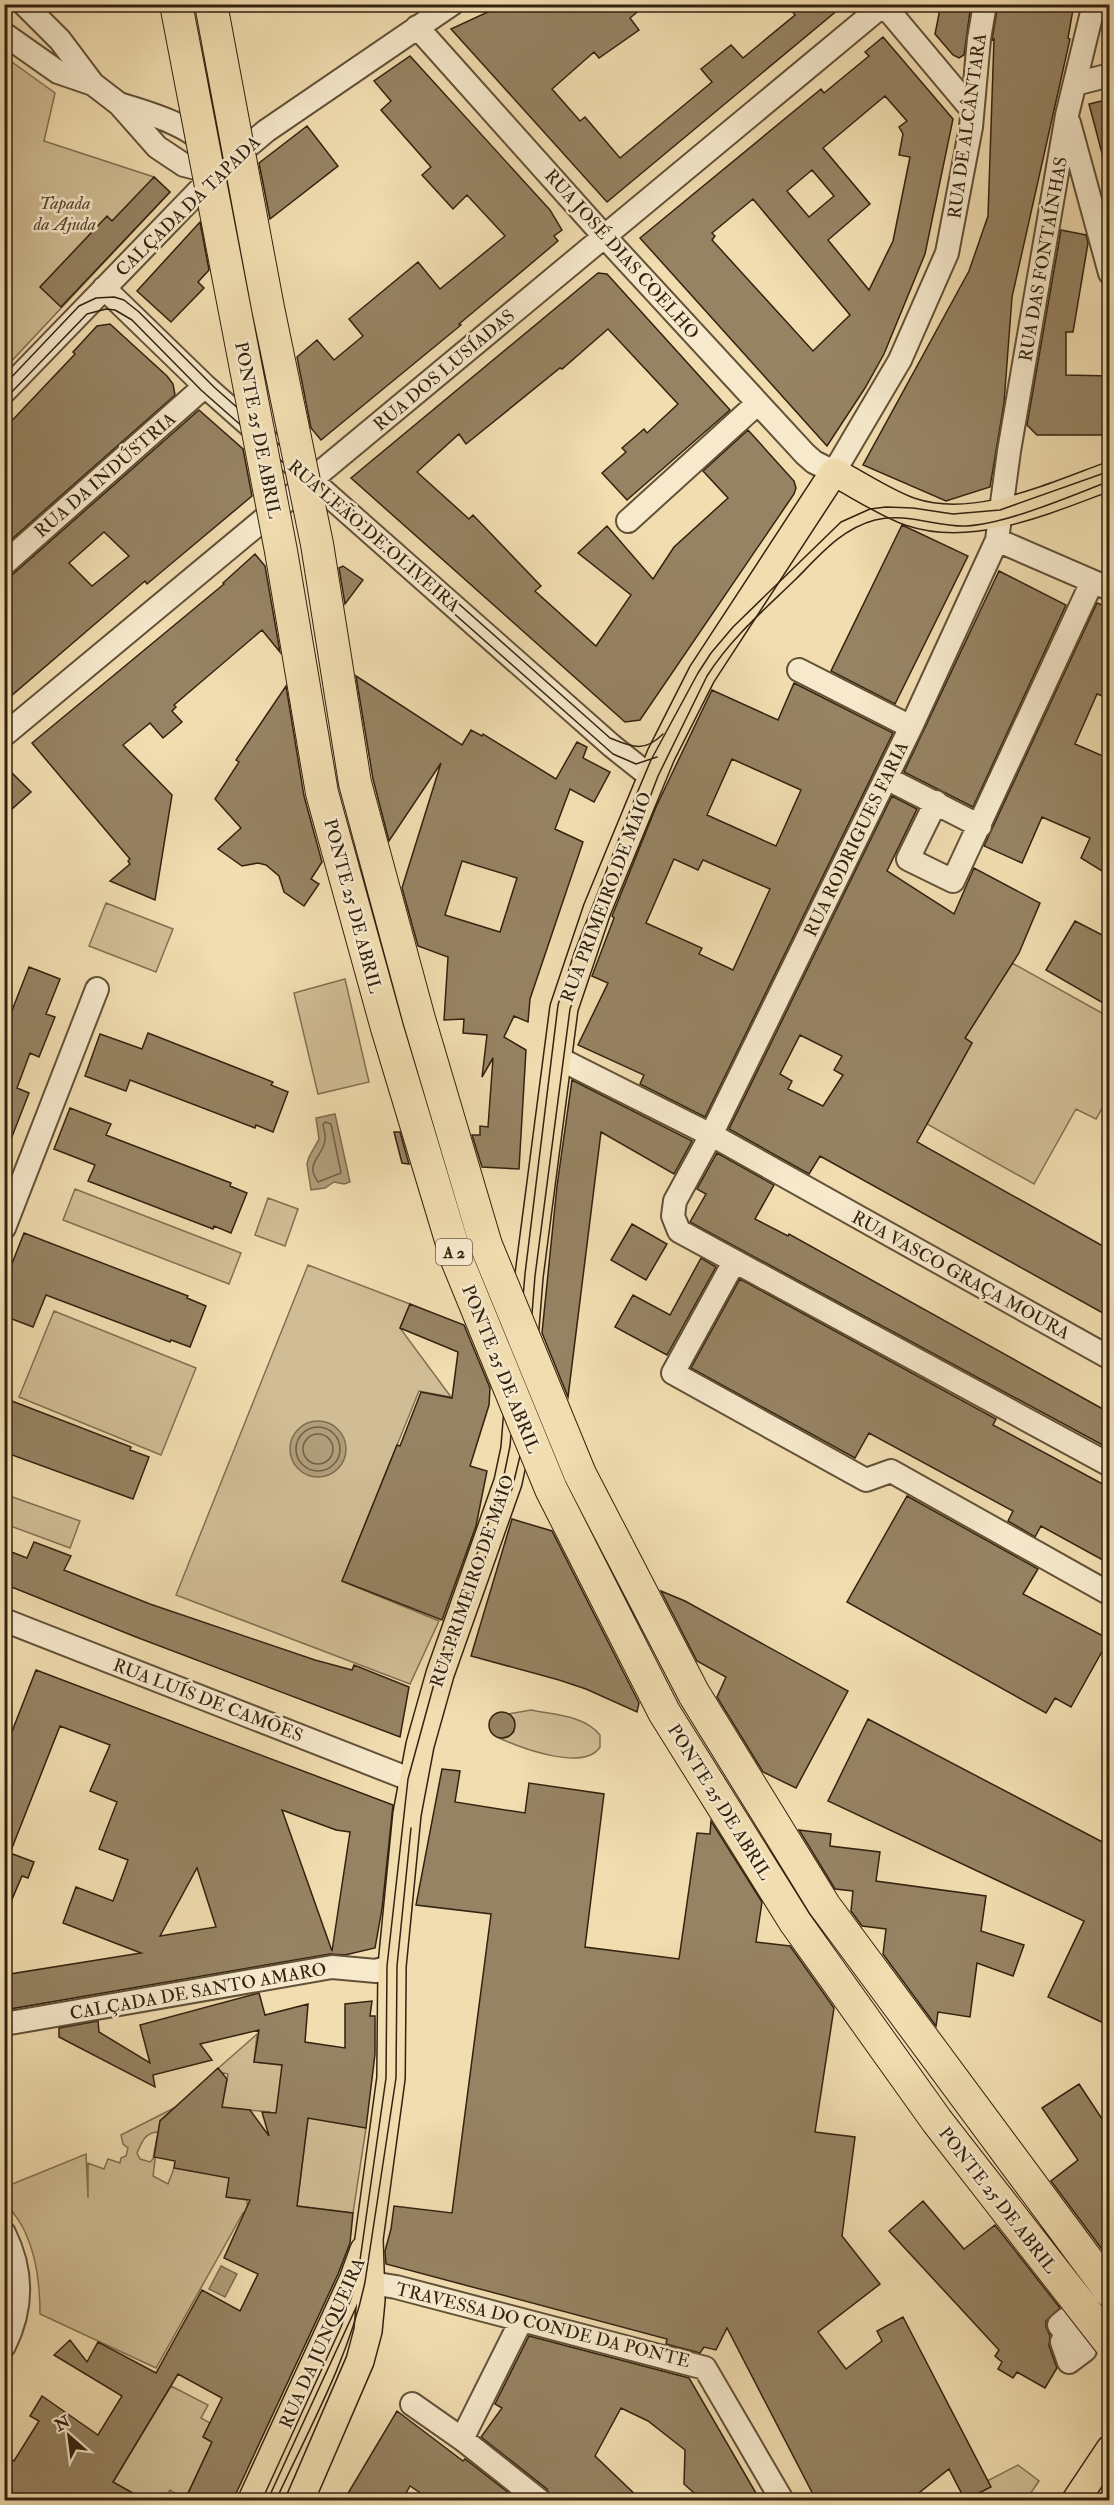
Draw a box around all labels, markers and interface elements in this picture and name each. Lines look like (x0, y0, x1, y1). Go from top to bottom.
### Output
street label: RUA DE ALCÂNTARA (943, 31, 992, 220)
street label: CALÇADA DA TAPADA (111, 131, 266, 282)
street label: RUA DAS FONTAÍNHAS (1014, 155, 1073, 363)
street label: RUA JOSÉ DIAS COELHO (539, 165, 704, 344)
park label: Tapada da Ajuda (33, 192, 96, 236)
street label: RUA DOS LUSÍADAS (369, 304, 520, 436)
street label: PONTE 25 DE ABRIL (229, 340, 286, 520)
street label: RUA DA INDÚSTRIA (30, 407, 181, 543)
street label: RUA LEÃO DE OLIVEIRA (283, 455, 465, 618)
street label: RUA RODRIGUES FARIA (799, 737, 914, 941)
street label: RUA PRIMEIRO DE MAIO (556, 789, 657, 1006)
street label: PONTE 25 DE ABRIL (318, 816, 387, 996)
street label: RUA VASCO GRAÇA MOURA (848, 1206, 1074, 1345)
road number: A 2 (436, 1239, 472, 1265)
street label: PONTE 25 DE ABRIL (456, 1282, 545, 1457)
street label: RUA PRIMEIRO DE MAIO (425, 1472, 520, 1690)
street label: RUA LUÍS DE CAMÕES (110, 1654, 306, 1747)
street label: PONTE 25 DE ABRIL (662, 1720, 777, 1884)
street label: CALÇADA DE SANTO AMARO (68, 1958, 328, 2025)
street label: PONTE 25 DE ABRIL (933, 2122, 1062, 2278)
street label: RUA DA JUNQUEIRA (274, 2254, 371, 2432)
street label: TRAVESSA DO CONDE DA PONTE (393, 2278, 692, 2373)
north arrow (39, 2406, 99, 2466)
text: N (51, 2411, 74, 2436)

